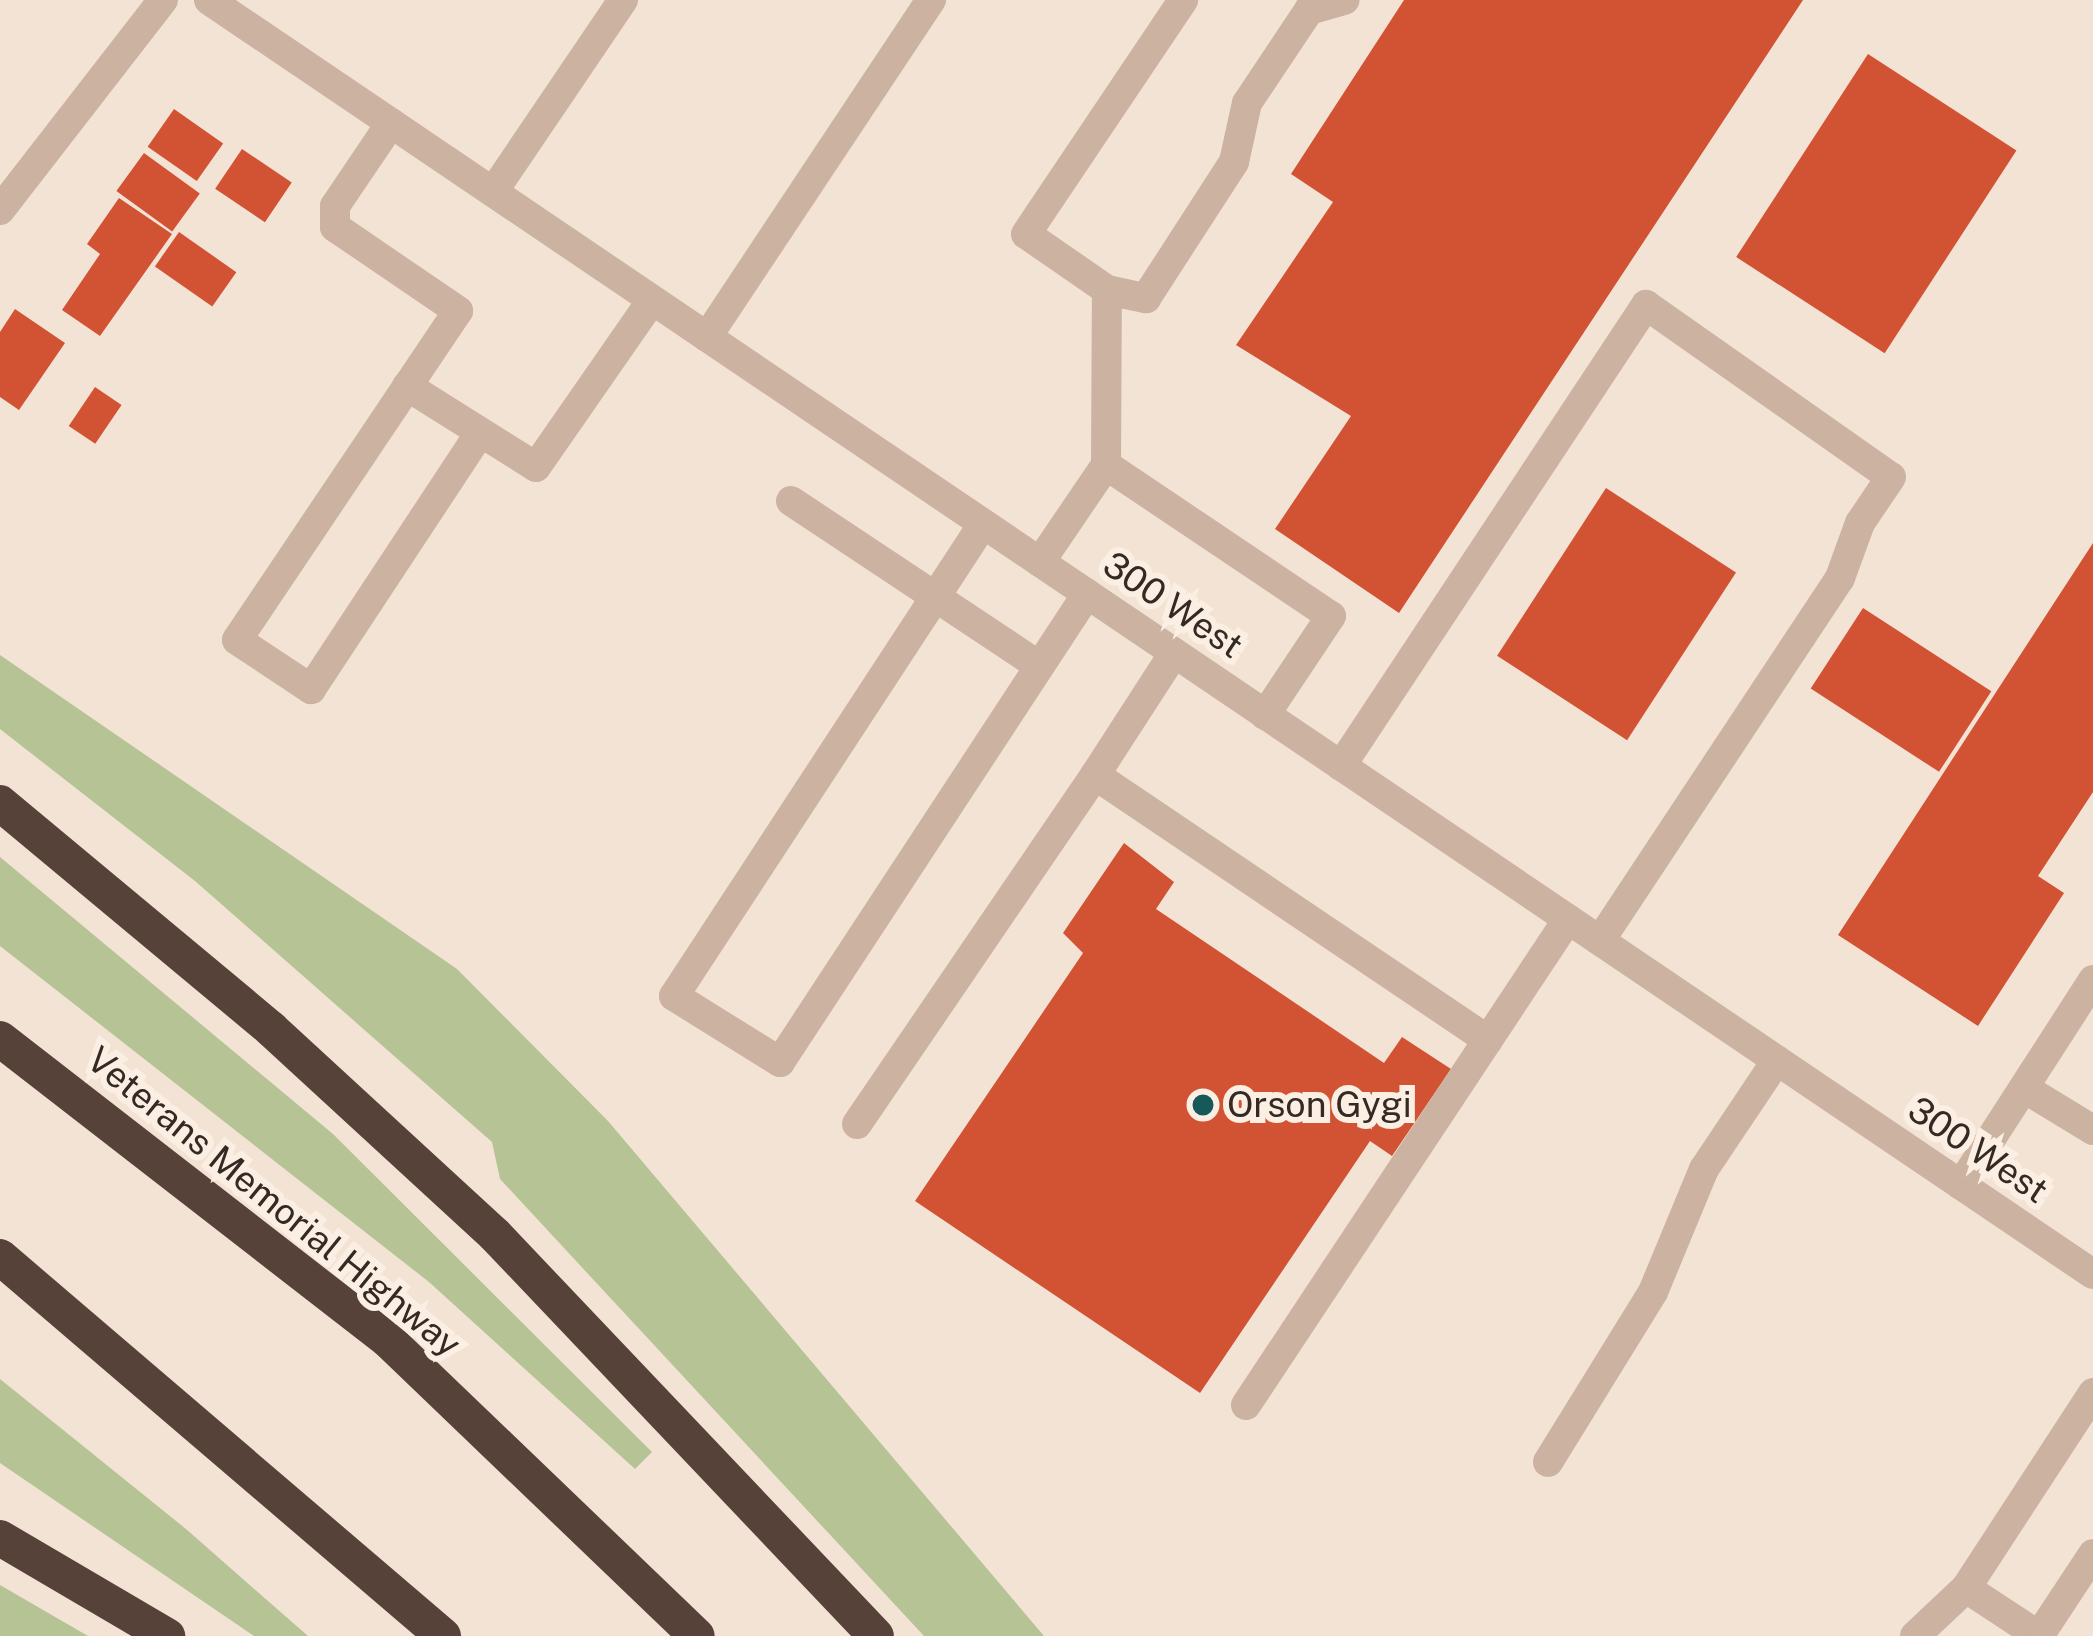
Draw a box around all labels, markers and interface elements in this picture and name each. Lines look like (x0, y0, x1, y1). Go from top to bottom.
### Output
street label: 300 West (1095, 542, 1251, 668)
street label: Veterans Memorial Highway (78, 1038, 470, 1366)
place label: Orson Gygi (1227, 1083, 1412, 1127)
street label: 300 West (1900, 1087, 2056, 1213)
marker: Orson Gygi (1190, 1092, 1216, 1118)

